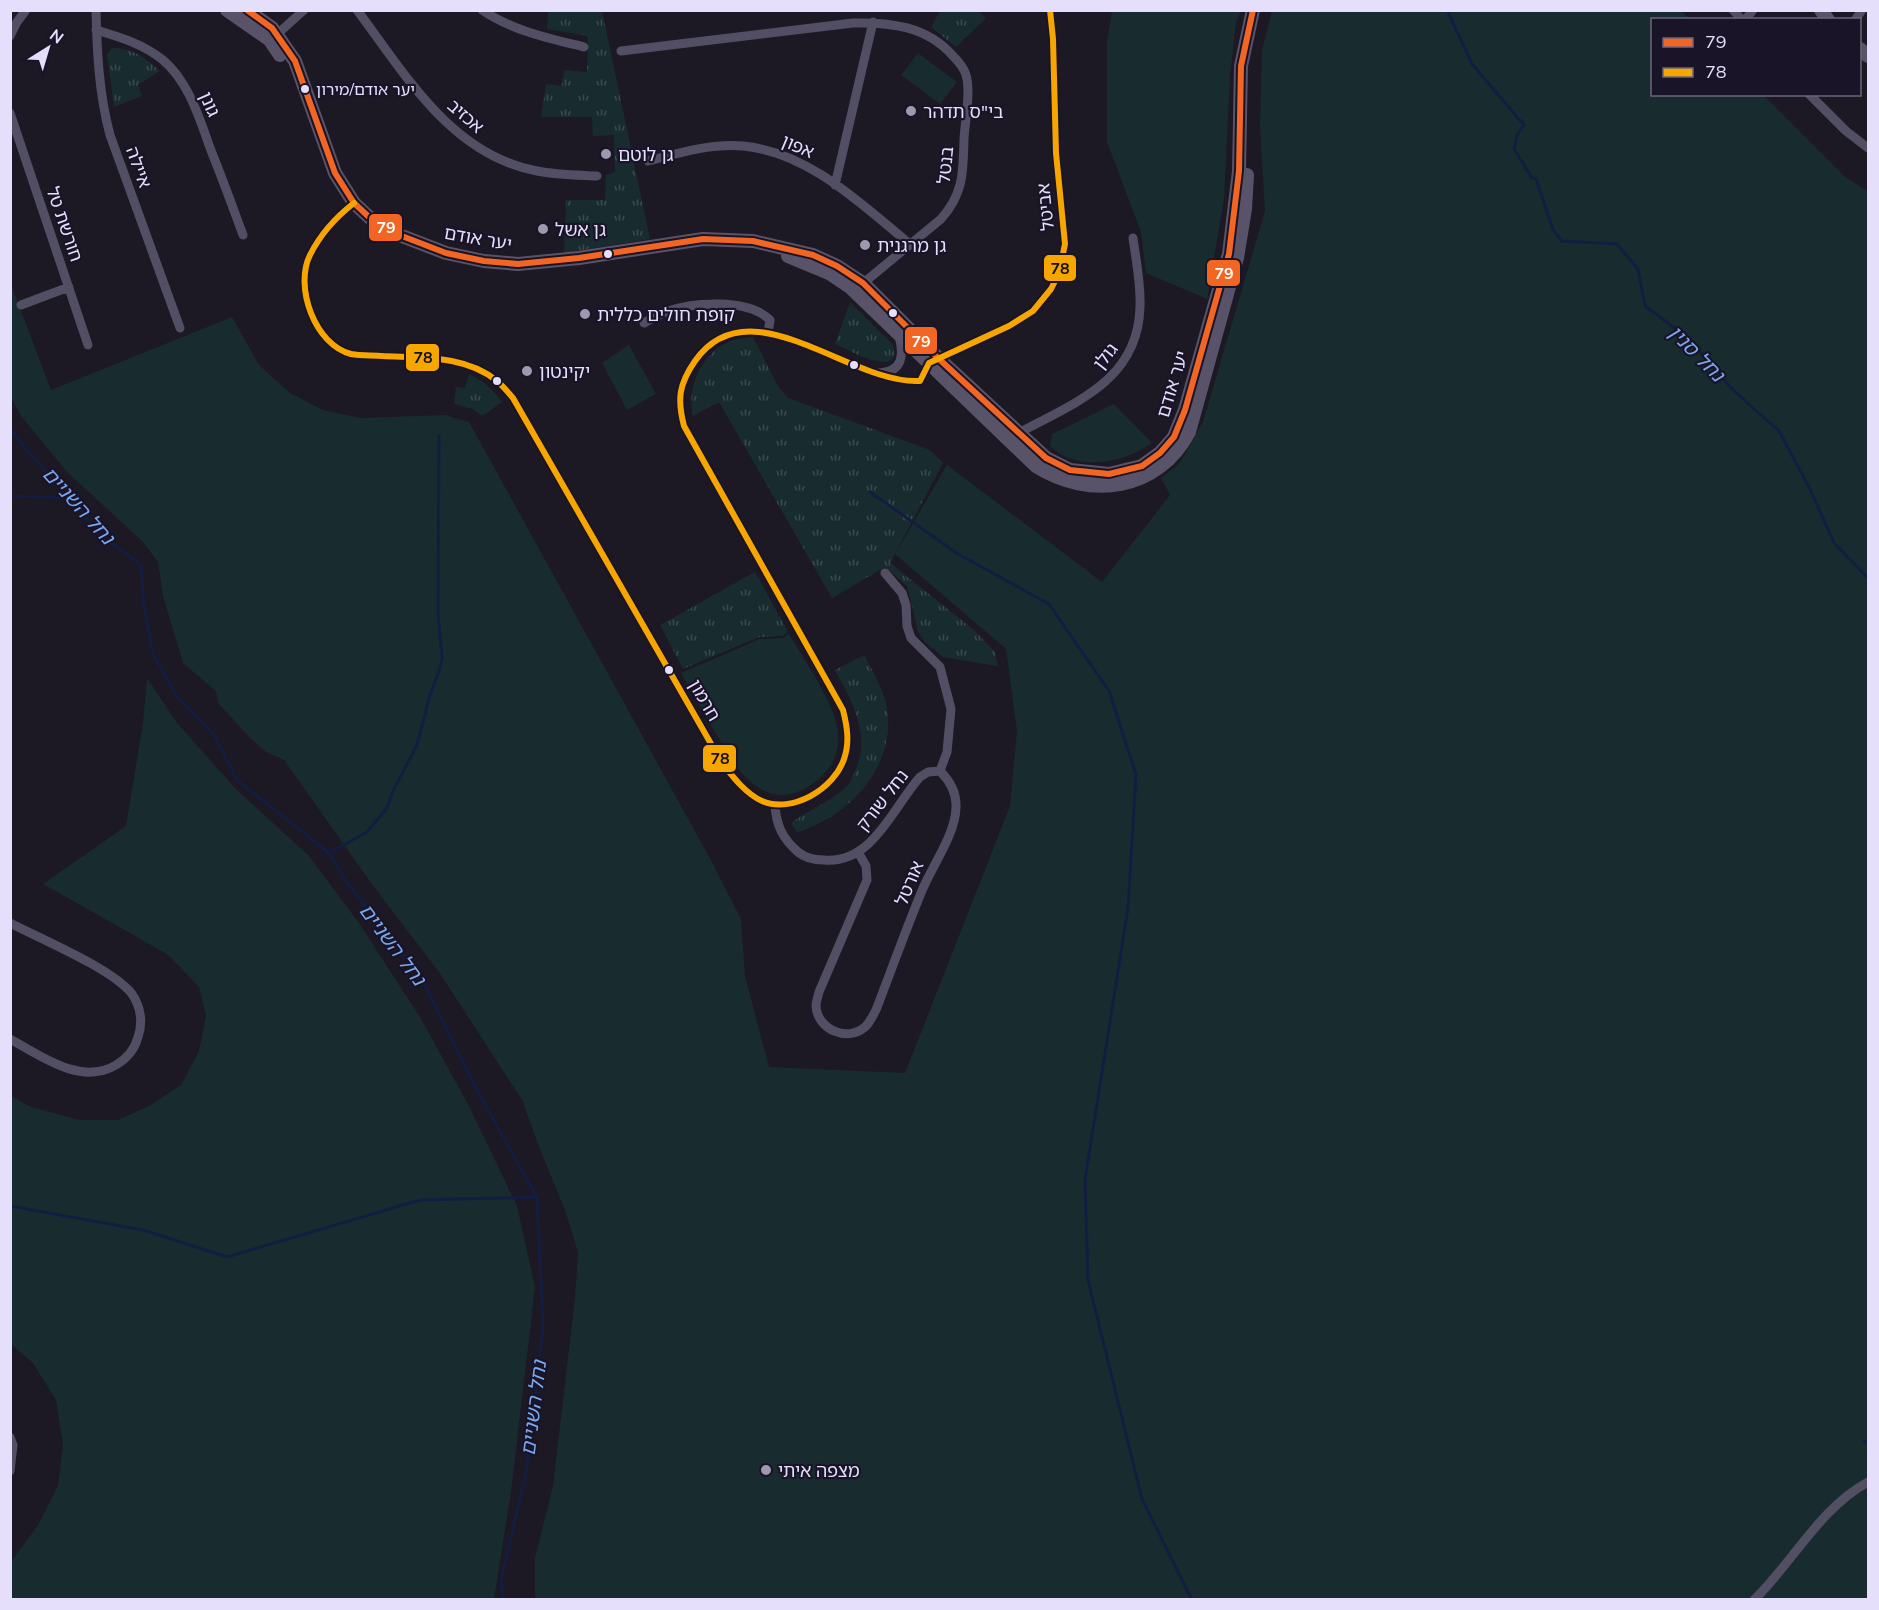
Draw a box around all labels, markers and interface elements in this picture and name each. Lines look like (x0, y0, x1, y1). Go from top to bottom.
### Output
north arrow (18, 18, 78, 78)
legend (1651, 18, 1861, 96)
text: N (46, 24, 68, 48)
text: 79 (1705, 30, 1727, 53)
text: 78 (1705, 60, 1727, 83)
place label: יער אודם/מירון (316, 79, 415, 99)
marker: יער אודם/מירון (299, 83, 311, 95)
street label: גונן (194, 88, 226, 120)
street label: אכזיב (443, 94, 489, 138)
place label: בי"ס תדהר (923, 100, 1004, 123)
marker: בי"ס תדהר (904, 104, 918, 118)
street label: אפון (778, 129, 818, 163)
street label: איילה (121, 143, 157, 191)
place label: גן לוטם (618, 143, 674, 166)
street label: בנטל (932, 145, 958, 185)
marker: גן לוטם (599, 147, 613, 161)
street label: אביטל (1031, 182, 1059, 232)
street label: חורשת טל (42, 184, 88, 264)
line badge: 79 (368, 213, 403, 242)
text: 79 (376, 217, 396, 237)
place label: גן אשל (555, 218, 606, 241)
street label: יער אודם (442, 221, 514, 255)
marker: גן אשל (536, 222, 550, 236)
place label: גן מרגנית (877, 234, 947, 257)
marker: גן מרגנית (858, 238, 872, 252)
unlabelled marker (602, 248, 614, 260)
line badge: 78 (1043, 254, 1077, 282)
text: 78 (1050, 258, 1070, 278)
line badge: 79 (1206, 259, 1241, 287)
text: 79 (1214, 263, 1234, 283)
place label: קופת חולים כללית (597, 303, 735, 326)
marker: קופת חולים כללית (578, 307, 592, 321)
unlabelled marker (887, 307, 899, 319)
water label: נחל סנין (1664, 320, 1731, 387)
line badge: 79 (904, 326, 938, 355)
text: 79 (911, 331, 931, 351)
street label: גולן (1087, 338, 1123, 374)
line badge: 78 (405, 343, 440, 372)
text: 78 (413, 347, 433, 367)
street label: יער אודם (1151, 348, 1193, 420)
unlabelled marker (848, 359, 860, 371)
place label: יקינטון (539, 360, 590, 383)
marker: יקינטון (520, 364, 534, 378)
unlabelled marker (491, 375, 503, 387)
water label: נחל השניים (38, 461, 121, 550)
unlabelled marker (663, 664, 675, 676)
street label: חרמון (684, 675, 726, 725)
line badge: 78 (702, 744, 737, 773)
text: 78 (710, 748, 730, 768)
street label: נחל שורק (851, 765, 913, 835)
street label: אורטל (889, 857, 929, 909)
water label: נחל השניים (354, 898, 433, 991)
water label: נחל השניים (515, 1358, 551, 1457)
place label: מצפה איתי (778, 1459, 860, 1482)
marker: מצפה איתי (759, 1463, 773, 1477)

